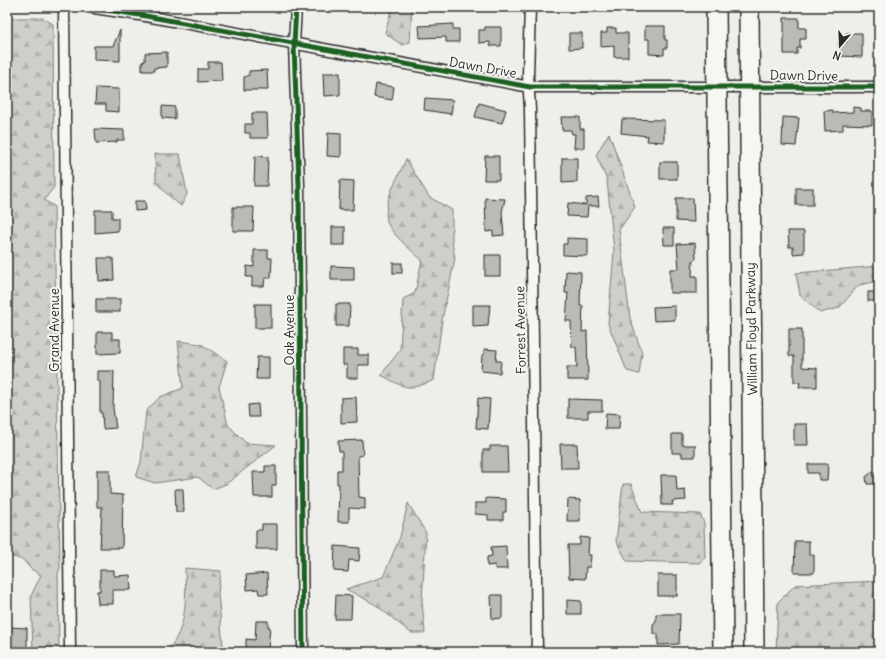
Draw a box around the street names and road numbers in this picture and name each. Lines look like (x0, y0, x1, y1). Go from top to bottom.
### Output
street label: Dawn Drive (448, 53, 518, 82)
street label: Dawn Drive (770, 66, 838, 85)
street label: William Floyd Parkway (742, 262, 761, 396)
street label: Forrest Avenue (511, 286, 530, 374)
street label: Grand Avenue (46, 288, 63, 372)
street label: Oak Avenue (281, 295, 298, 365)

